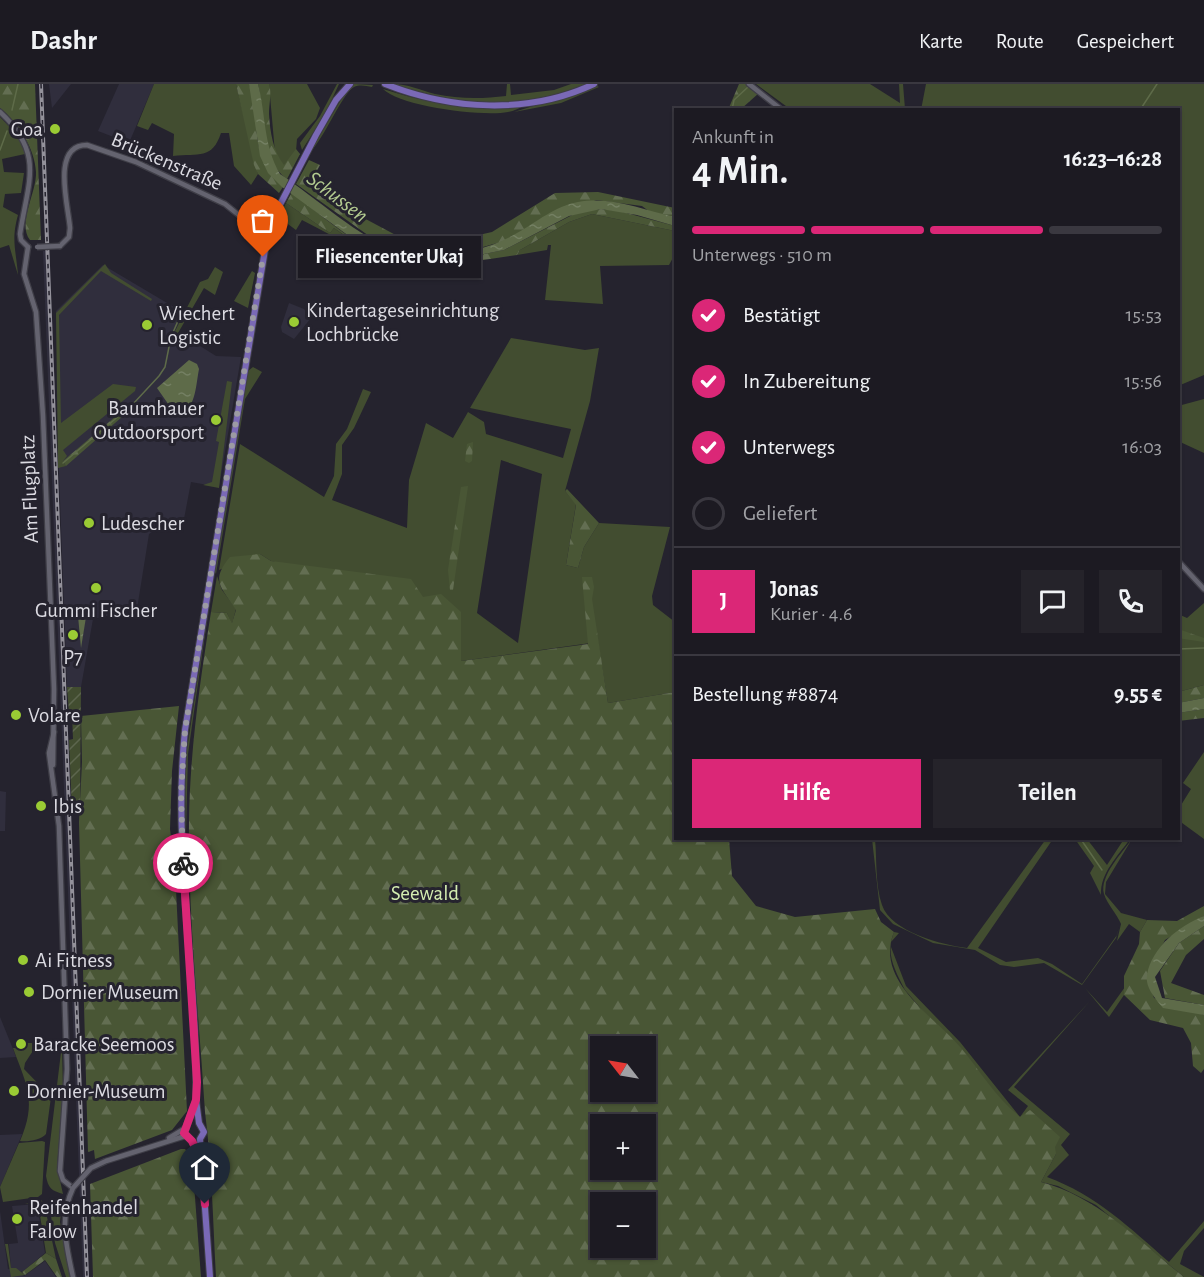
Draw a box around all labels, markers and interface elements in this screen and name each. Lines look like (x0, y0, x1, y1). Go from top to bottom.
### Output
text: Dashr (30, 27, 97, 55)
text: Karte (919, 31, 963, 52)
text: Route (996, 31, 1044, 52)
text: Gespeichert (1077, 31, 1174, 52)
place label: Goa (11, 119, 43, 140)
marker: Goa (48, 122, 62, 136)
text: Ankunft in (692, 127, 774, 147)
street label: Brückenstraße (108, 129, 225, 194)
text: 16:23–16:28 (1064, 148, 1162, 170)
text: 4 Min. (692, 152, 788, 191)
water label: Schussen (303, 167, 372, 227)
pin (237, 195, 288, 257)
icon: bag (246, 204, 279, 237)
callout: Fliesencenter Ukaj (299, 236, 482, 278)
text: Unterwegs · 510 m (692, 245, 832, 265)
text: Fliesencenter Ukaj (315, 247, 464, 267)
icon: check (692, 299, 725, 332)
place label: Kindertageseinrichtung Lochbrücke (306, 300, 500, 345)
place label: Wiechert Logistic (159, 303, 235, 348)
text: Bestätigt (743, 304, 820, 326)
text: 15:53 (1126, 305, 1162, 325)
marker: Kindertageseinrichtung Lochbrücke (287, 315, 301, 329)
marker: Wiechert Logistic (140, 318, 154, 332)
icon: check (692, 365, 725, 398)
text: In Zubereitung (743, 370, 870, 392)
text: 15:56 (1124, 371, 1162, 391)
place label: Baumhauer Outdoorsport (93, 398, 204, 443)
marker: Baumhauer Outdoorsport (209, 413, 223, 427)
icon: check (692, 431, 725, 464)
street label: Am Flugplatz (17, 434, 42, 543)
text: Unterwegs (743, 436, 835, 458)
text: 16:03 (1122, 437, 1162, 457)
text: Geliefert (743, 502, 817, 524)
place label: Ludescher (101, 513, 184, 534)
marker: Ludescher (82, 516, 96, 530)
button: chat (1021, 570, 1084, 633)
button: phone (1099, 570, 1162, 633)
text: Jonas (770, 578, 818, 600)
marker: Gummi Fischer (89, 581, 103, 595)
text: J (720, 590, 727, 612)
place label: Gummi Fischer (35, 600, 157, 621)
text: Kurier · 4.6 (770, 604, 852, 624)
marker: P7 (66, 628, 80, 642)
place label: P7 (63, 647, 83, 668)
text: Bestellung #8874 (692, 683, 838, 705)
text: 9.55 € (1114, 683, 1162, 705)
place label: Volare (28, 705, 80, 726)
marker: Volare (9, 708, 23, 722)
button: Hilfe (692, 759, 921, 828)
button: Teilen (933, 759, 1162, 828)
place label: Ibis (53, 796, 82, 817)
marker: Ibis (34, 799, 48, 813)
courier (153, 833, 213, 893)
icon: bike (167, 847, 200, 880)
park label: Seewald (391, 883, 459, 904)
place label: Ai Fitness (35, 950, 113, 971)
marker: Ai Fitness (16, 953, 30, 967)
place label: Dornier Museum (41, 982, 179, 1003)
marker: Dornier Museum (22, 985, 36, 999)
place label: Baracke Seemoos (33, 1034, 175, 1055)
north arrow (590, 1036, 656, 1102)
map controls (590, 1036, 656, 1258)
marker: Baracke Seemoos (14, 1037, 28, 1051)
place label: Dornier-Museum (26, 1081, 166, 1102)
marker: Dornier-Museum (7, 1084, 21, 1098)
button: + (590, 1114, 656, 1180)
pin (179, 1142, 230, 1204)
icon: home (188, 1151, 221, 1184)
button: − (590, 1192, 656, 1258)
place label: Reifenhandel Falow (29, 1197, 138, 1242)
marker: Reifenhandel Falow (10, 1212, 24, 1226)

